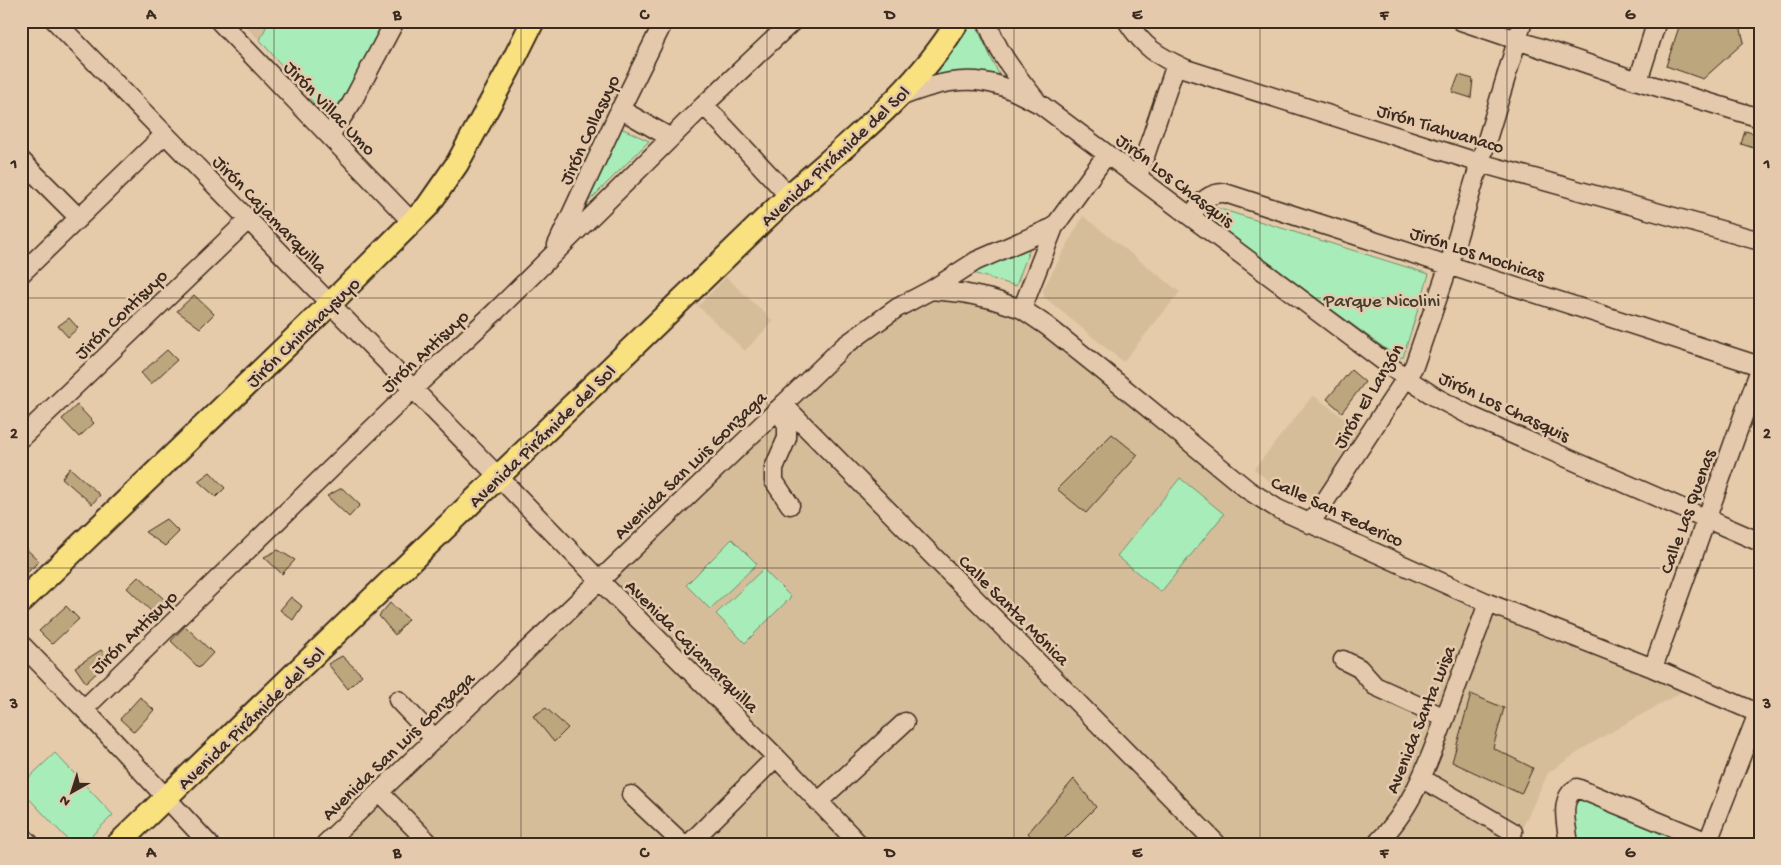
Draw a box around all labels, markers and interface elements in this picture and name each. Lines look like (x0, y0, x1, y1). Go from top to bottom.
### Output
text: A (145, 7, 157, 26)
text: B (392, 7, 402, 26)
text: C (639, 7, 650, 26)
text: D (883, 7, 896, 26)
text: E (1132, 7, 1143, 26)
text: F (1379, 7, 1390, 26)
text: G (1625, 7, 1636, 26)
street label: Jirón Villac Umo (277, 57, 380, 162)
street label: Jirón Collasuyo (556, 72, 627, 189)
street label: Avenida Pirámide del Sol (757, 82, 916, 233)
street label: Jirón Tiahuanaco (1374, 100, 1507, 161)
street label: Jirón Los Chasquis (1110, 130, 1238, 234)
street label: Jirón Cajamarquilla (206, 152, 332, 280)
text: 1 (10, 156, 17, 175)
text: 1 (1763, 156, 1770, 175)
street label: Jirón Los Mochicas (1407, 223, 1548, 288)
street label: Jirón Contisuyo (71, 265, 174, 366)
street label: Jirón Chinchaysuyo (243, 273, 366, 394)
park label: Parque Nicolini (1323, 291, 1440, 314)
street label: Jirón Antisuyo (378, 306, 475, 399)
street label: Jirón El Lanzón (1330, 340, 1410, 454)
street label: Avenida Pirámide del Sol (465, 361, 622, 514)
street label: Jirón Los Chasquis (1434, 368, 1574, 449)
street label: Avenida San Luis Gonzaga (610, 386, 774, 546)
text: 2 (10, 426, 18, 445)
text: 2 (1763, 426, 1771, 445)
street label: Calle Las Quenas (1656, 446, 1723, 577)
street label: Calle San Federico (1266, 472, 1407, 554)
street label: Calle Santa Mónica (952, 551, 1074, 673)
street label: Avenida Cajamarquilla (619, 576, 763, 720)
street label: Jirón Antisuyo (87, 586, 184, 681)
street label: Avenida Santa Luisa (1382, 642, 1463, 798)
street label: Avenida Pirámide del Sol (174, 643, 331, 796)
street label: Avenida San Luis Gonzaga (318, 667, 482, 827)
text: 3 (9, 696, 18, 715)
text: 3 (1762, 696, 1771, 715)
north arrow (48, 768, 98, 818)
text: N (56, 791, 74, 810)
text: A (145, 845, 157, 864)
text: B (392, 845, 402, 864)
text: C (639, 845, 650, 864)
text: D (883, 845, 896, 864)
text: E (1132, 845, 1143, 864)
text: F (1379, 845, 1390, 864)
text: G (1625, 845, 1636, 864)

